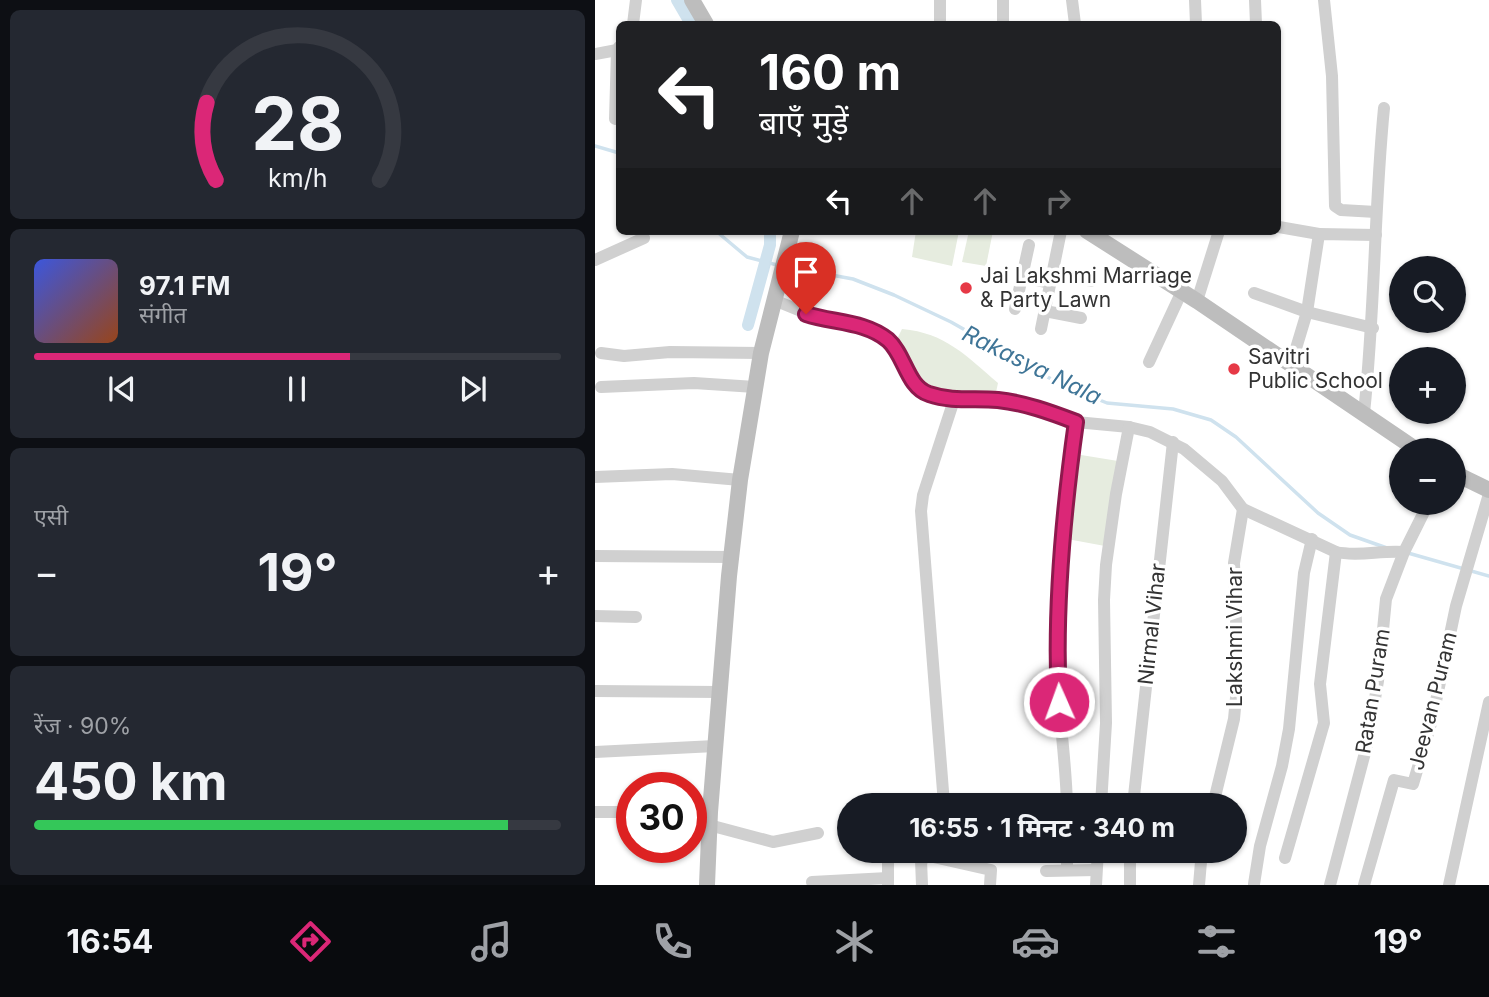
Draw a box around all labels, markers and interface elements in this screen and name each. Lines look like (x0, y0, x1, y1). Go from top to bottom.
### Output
text: 160 m (759, 43, 901, 102)
icon: left (644, 49, 735, 140)
text: 28 (251, 80, 344, 169)
text: बाएँ मुड़ें (759, 103, 849, 142)
text: km/h (268, 163, 327, 193)
icon: left (820, 182, 858, 220)
icon: ahead (893, 182, 931, 220)
icon: ahead (966, 182, 1004, 220)
icon: right (1039, 182, 1077, 220)
pin (776, 242, 836, 314)
icon: arrive (787, 253, 825, 291)
map controls (1389, 256, 1466, 515)
button: search (1389, 256, 1466, 333)
place label: Jai Lakshmi Marriage & Party Lawn (980, 263, 1192, 312)
text: 97.1 FM (139, 270, 230, 301)
marker: Jai Lakshmi Marriage & Party Lawn (958, 280, 974, 296)
text: संगीत (139, 301, 187, 329)
water label: Rakasya Nala (958, 319, 1106, 411)
place label: Savitri Public School (1248, 344, 1383, 393)
button: + (1389, 347, 1466, 424)
marker: Savitri Public School (1226, 361, 1242, 377)
icon: previous (103, 370, 141, 408)
icon: pause (278, 370, 316, 408)
icon: next (454, 370, 492, 408)
button: − (1389, 438, 1466, 515)
text: एसी (34, 503, 68, 531)
text: 19° (257, 541, 338, 604)
text: − (34, 549, 59, 595)
text: + (536, 549, 561, 595)
street label: Nirmal Vihar (1133, 562, 1170, 686)
street label: Lakshmi Vihar (1222, 567, 1247, 707)
street label: Ratan Puram (1350, 627, 1395, 755)
street label: Jeevan Puram (1403, 629, 1462, 773)
position arrow (1022, 665, 1096, 739)
text: रेंज · 90% (34, 712, 131, 740)
text: 450 km (34, 750, 227, 813)
speed limit sign: 30 (616, 772, 707, 863)
text: 16:55 · 1 मिनट · 340 m (909, 812, 1175, 843)
icon: directions (286, 917, 335, 966)
icon: music (467, 917, 516, 966)
icon: phone (648, 917, 697, 966)
icon: climate (830, 917, 879, 966)
icon: car (1011, 917, 1060, 966)
icon: filters (1192, 917, 1241, 966)
text: 16:54 (66, 922, 154, 961)
text: 19° (1373, 922, 1423, 961)

